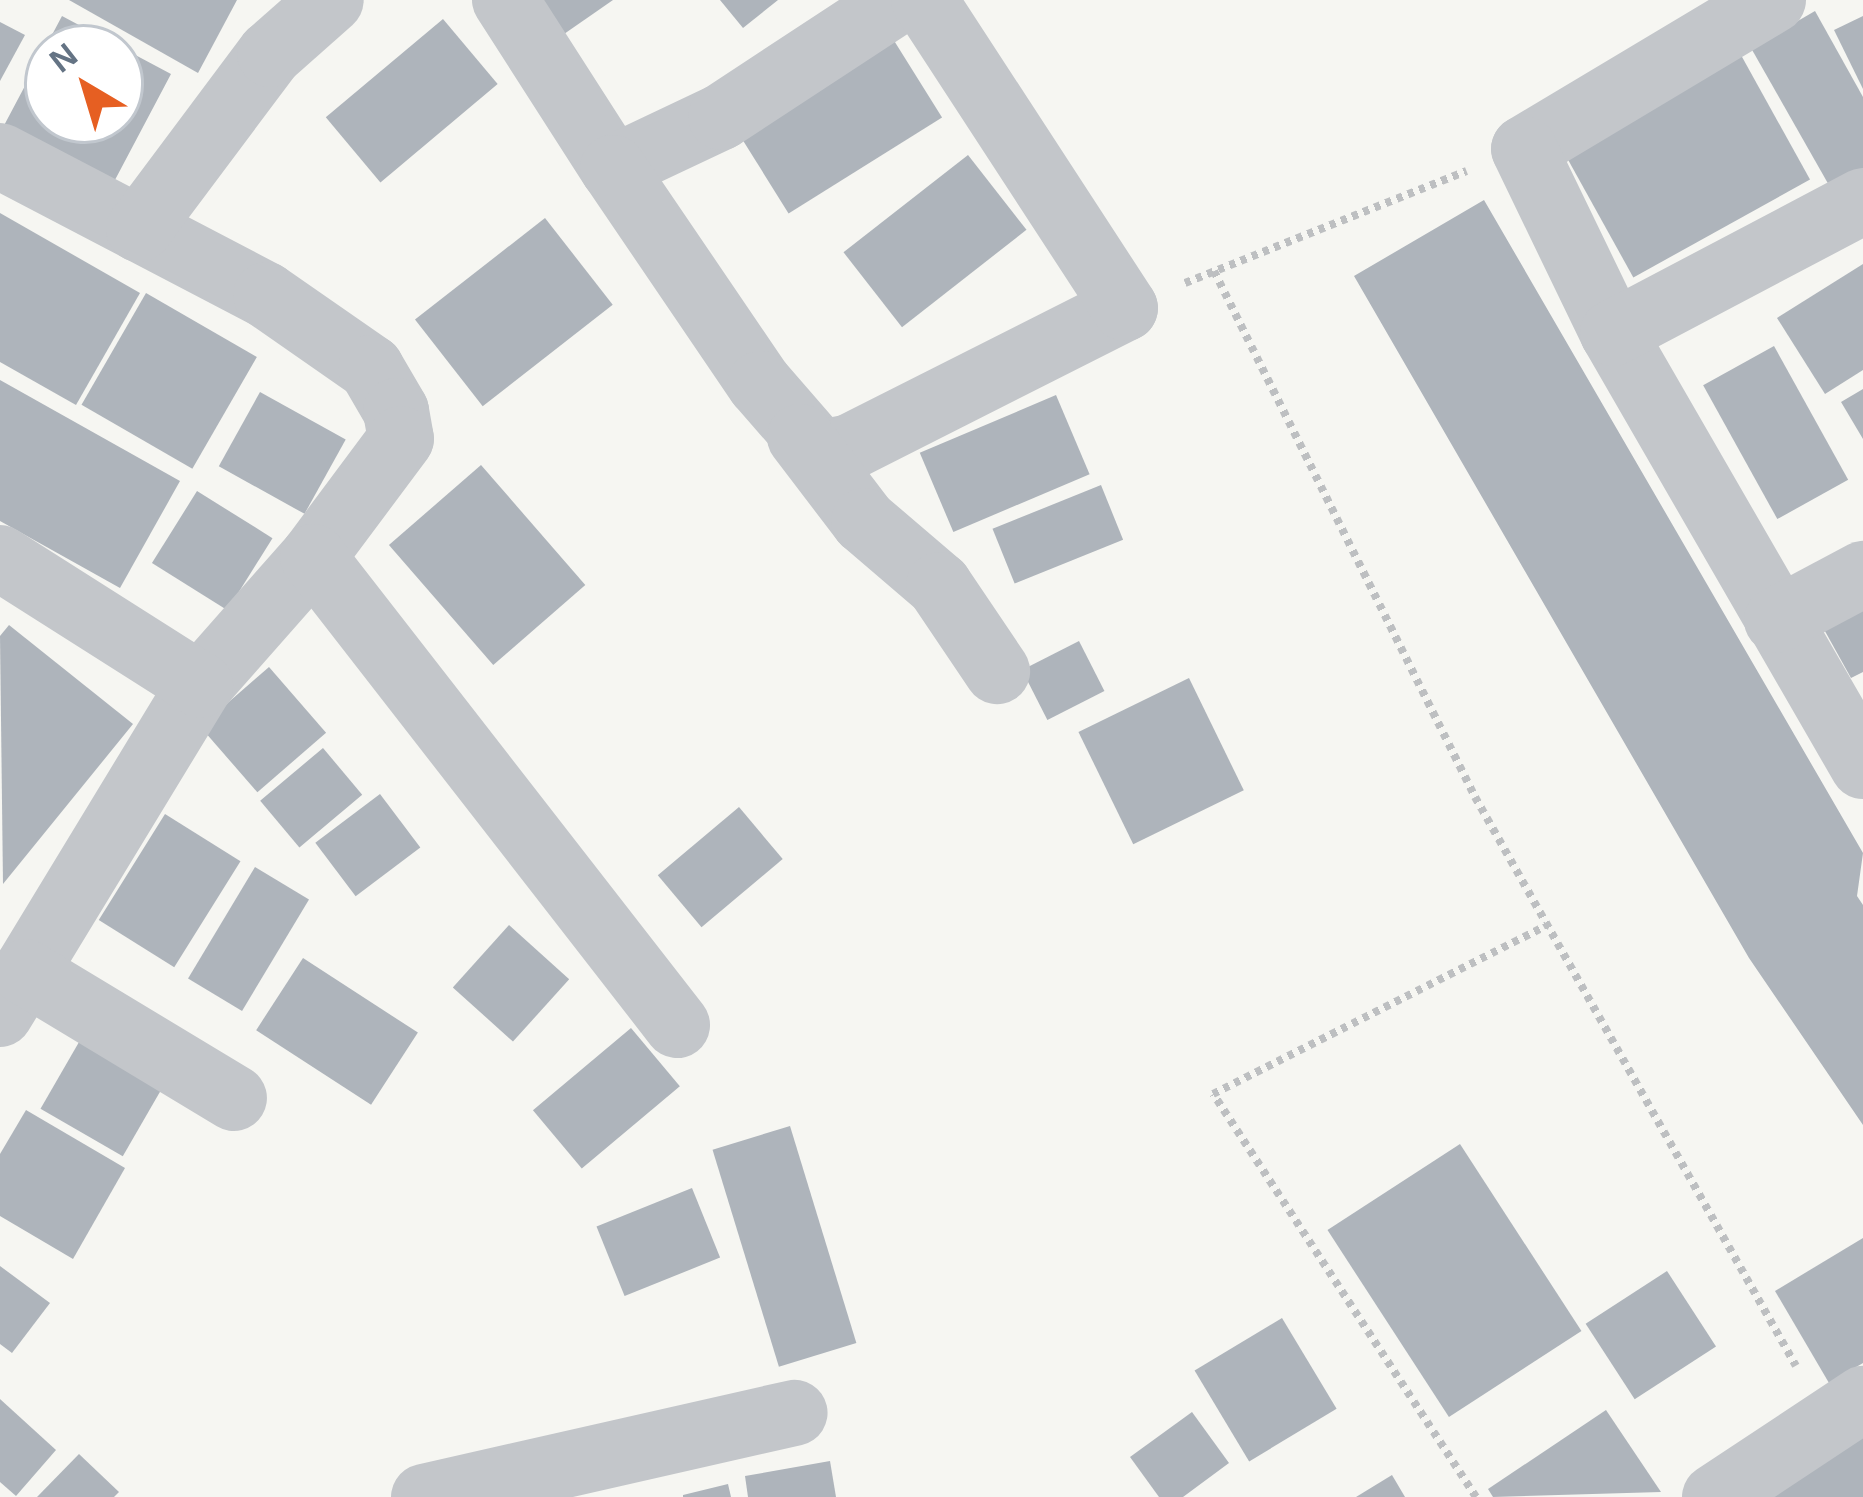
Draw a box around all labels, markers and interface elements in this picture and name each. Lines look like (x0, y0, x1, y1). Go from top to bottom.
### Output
north arrow (24, 24, 144, 144)
text: N (43, 36, 84, 80)

